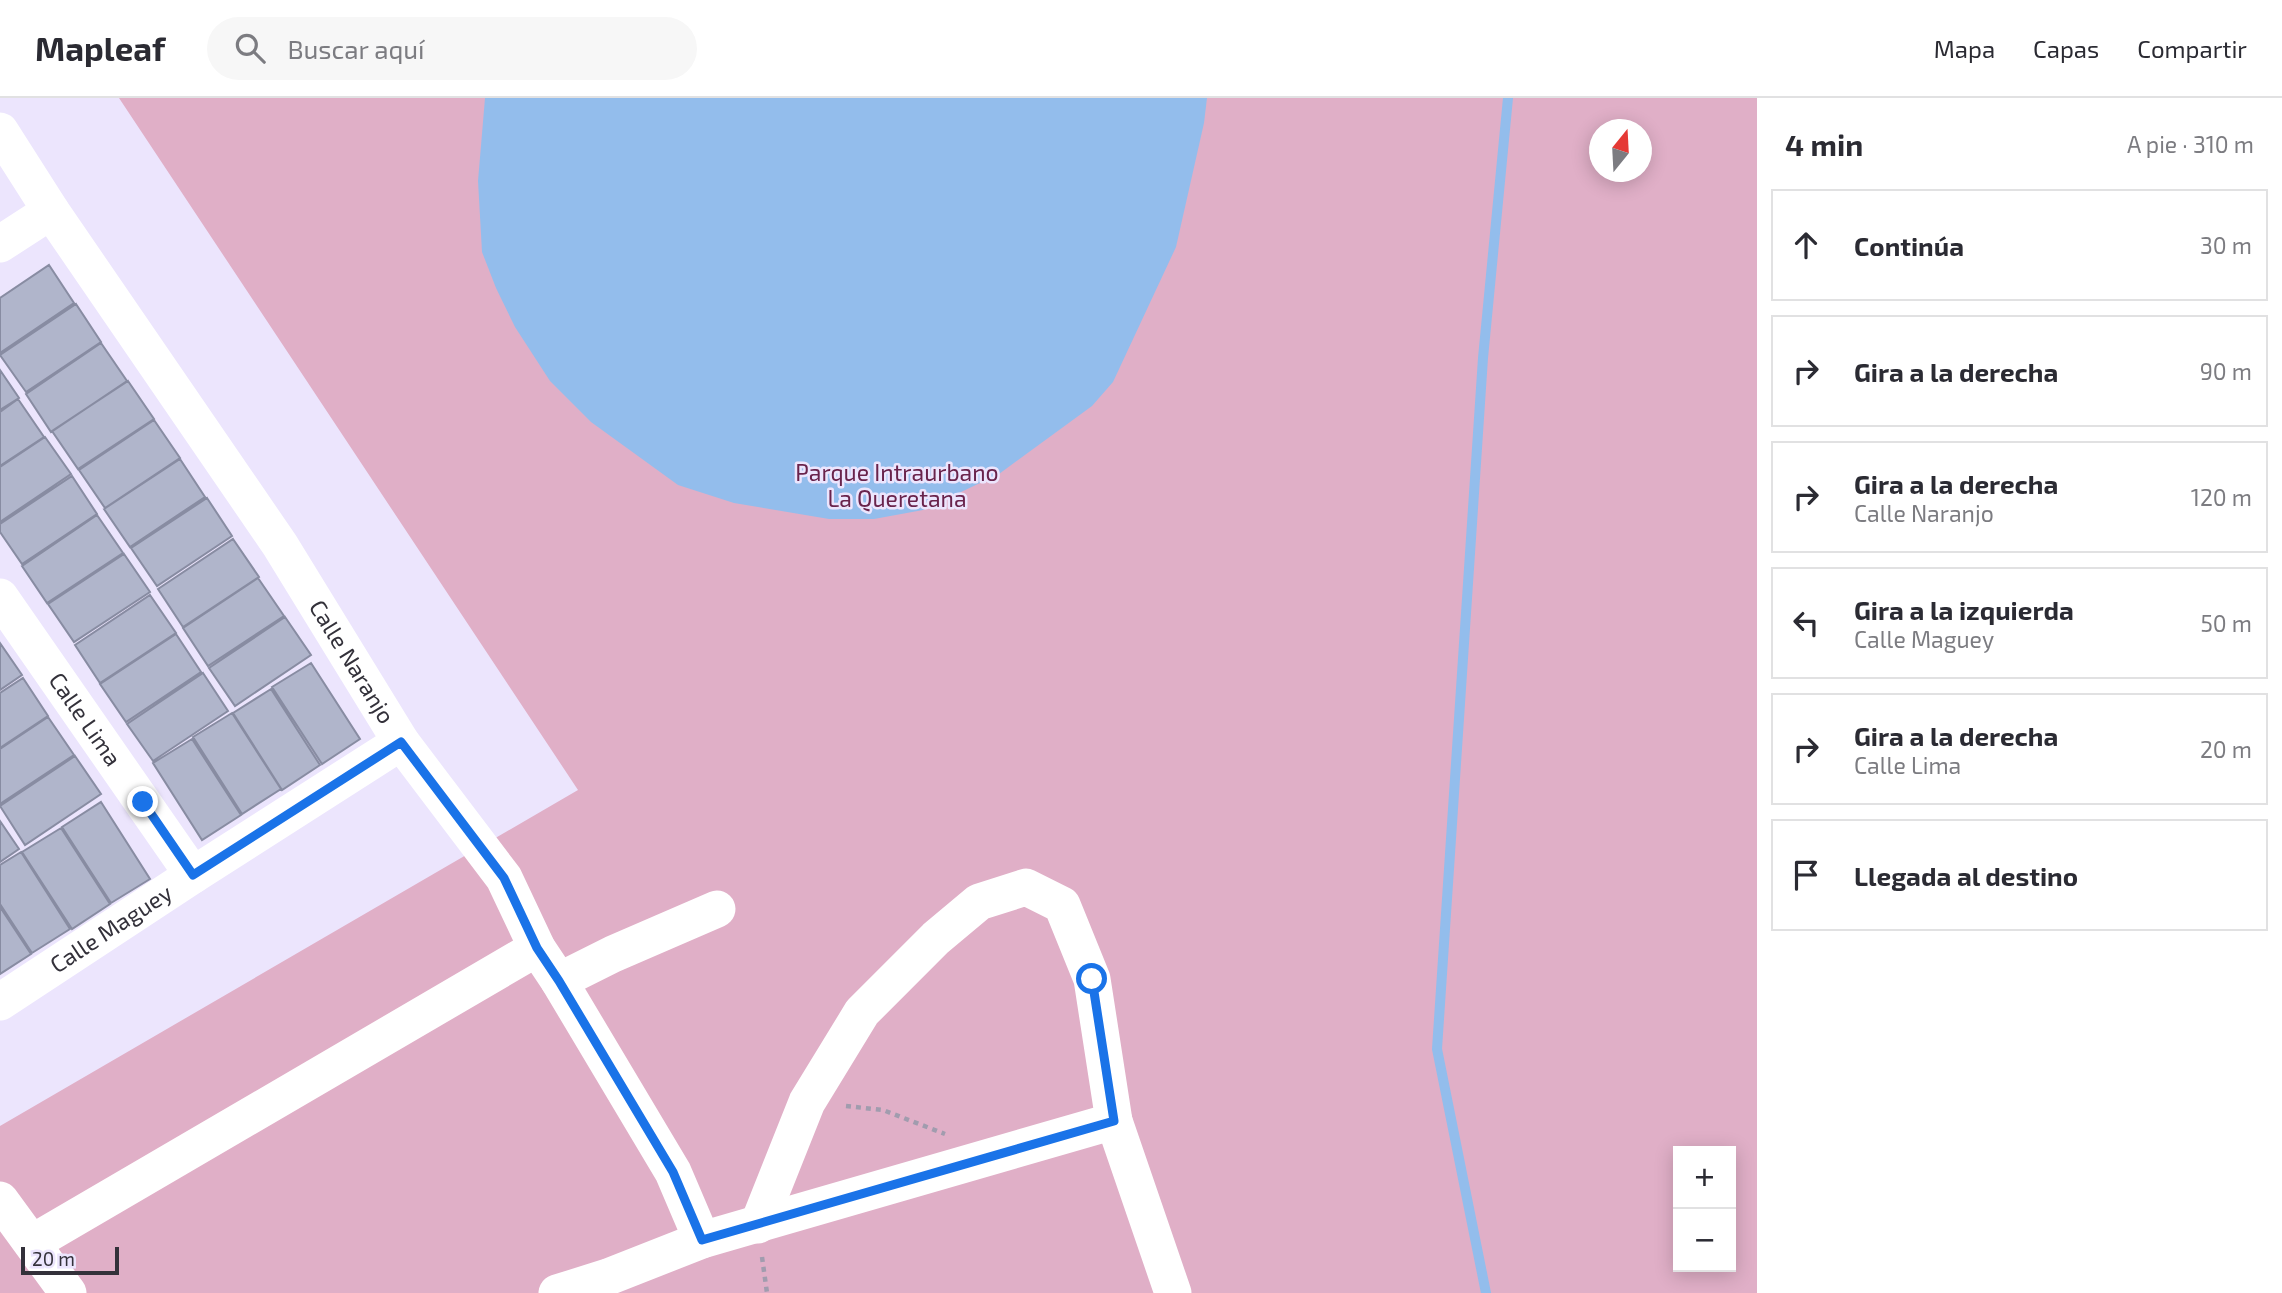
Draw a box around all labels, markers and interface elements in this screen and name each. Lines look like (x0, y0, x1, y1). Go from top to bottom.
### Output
search box (207, 17, 697, 80)
text: Mapleaf (35, 28, 165, 68)
icon: search (231, 29, 269, 67)
text: Buscar aquí (287, 33, 425, 64)
text: Mapa (1934, 34, 1995, 63)
text: Capas (2033, 34, 2099, 63)
text: Compartir (2137, 34, 2247, 63)
north arrow (1589, 119, 1652, 182)
text: 4 min (1785, 126, 1863, 162)
text: A pie · 310 m (2127, 130, 2254, 158)
icon: ahead (1787, 226, 1825, 264)
text: Continúa (1854, 230, 1964, 261)
text: 30 m (2200, 231, 2252, 259)
icon: right (1787, 352, 1825, 390)
text: Gira a la derecha (1854, 356, 2058, 387)
text: 90 m (2200, 357, 2252, 385)
park label: Parque Intraurbano La Queretana (795, 458, 999, 512)
text: Gira a la derecha (1854, 468, 2058, 499)
icon: right (1787, 478, 1825, 516)
text: 120 m (2191, 483, 2252, 511)
text: Calle Naranjo (1854, 499, 1994, 527)
street label: Calle Naranjo (304, 594, 401, 728)
text: Gira a la izquierda (1854, 594, 2074, 625)
icon: left (1787, 604, 1825, 642)
text: 50 m (2201, 609, 2252, 637)
text: Calle Maguey (1854, 625, 1994, 653)
street label: Calle Lima (44, 667, 128, 771)
text: Gira a la derecha (1854, 720, 2058, 751)
icon: right (1787, 730, 1825, 768)
text: 20 m (2200, 735, 2252, 763)
text: Calle Lima (1854, 751, 1961, 779)
route end (127, 786, 158, 817)
icon: arrive (1787, 856, 1825, 894)
text: Llegada al destino (1854, 860, 2078, 891)
street label: Calle Maguey (44, 878, 177, 978)
route start (1076, 963, 1107, 994)
map controls (1673, 1146, 1736, 1272)
button: + (1673, 1146, 1736, 1209)
button: − (1673, 1209, 1736, 1272)
scale bar (21, 1244, 119, 1276)
text: 20 m (32, 1247, 75, 1270)

